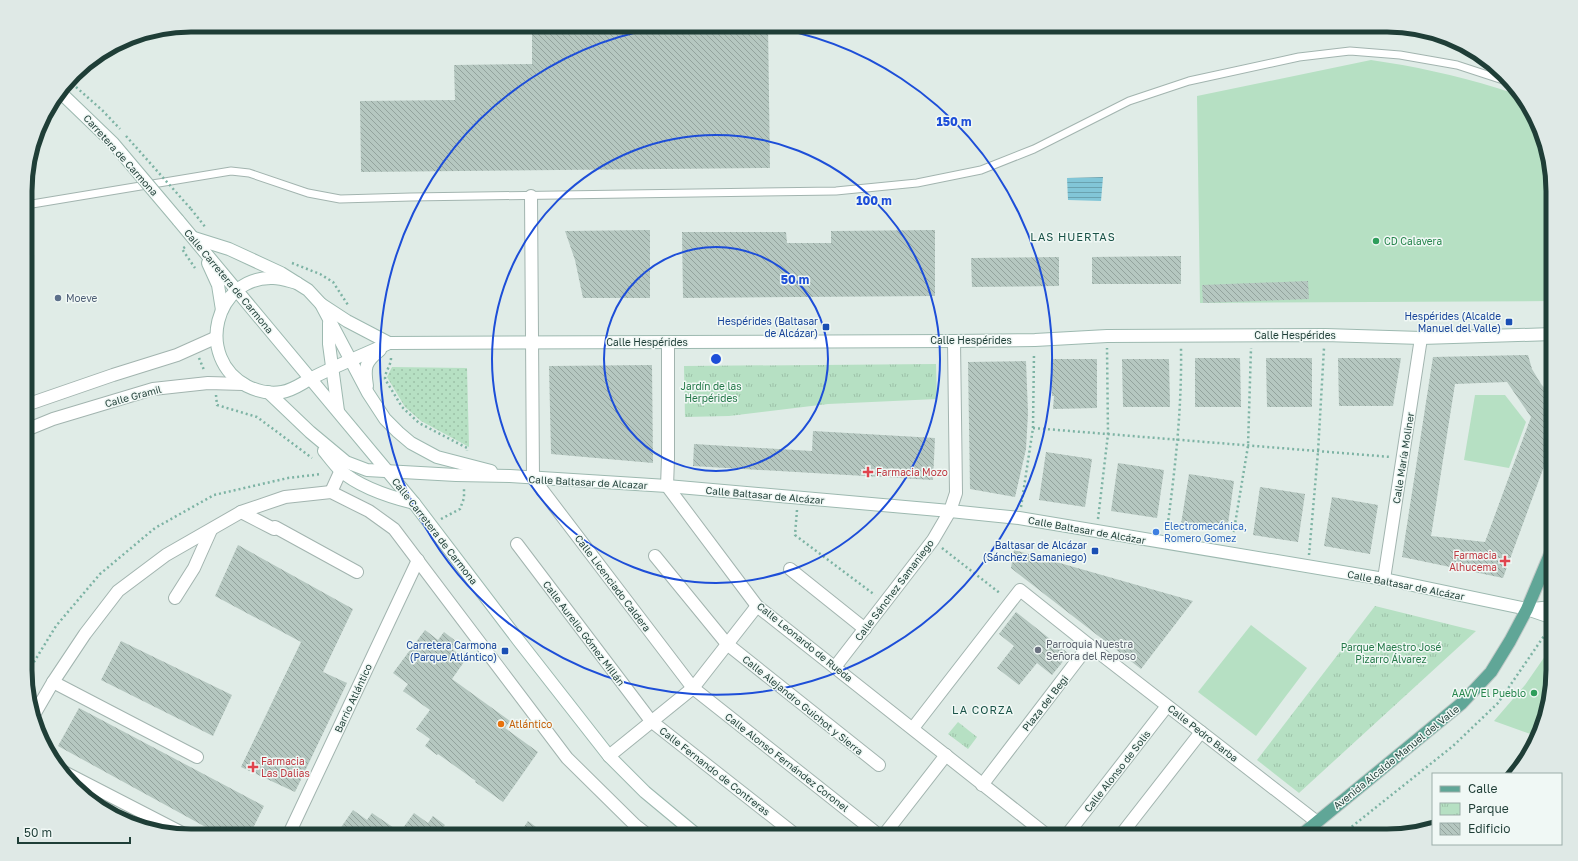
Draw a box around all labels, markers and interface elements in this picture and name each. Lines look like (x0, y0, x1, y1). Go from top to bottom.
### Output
street label: Carretera de Carmona (81, 112, 161, 198)
text: 150 m (937, 114, 971, 129)
text: 100 m (856, 193, 892, 208)
street label: Calle Carretera de Carmona (182, 227, 276, 335)
district label: LAS HUERTAS (1030, 230, 1116, 243)
place label: CD Calavera (1384, 235, 1442, 247)
marker: CD Calavera (1371, 236, 1381, 246)
text: 50 m (781, 272, 809, 287)
place label: Moeve (66, 292, 98, 304)
marker: Moeve (53, 293, 63, 303)
place label: Hespérides (Alcalde Manuel del Valle) (1404, 310, 1501, 334)
place label: Hespérides (Baltasar de Alcázar) (717, 315, 818, 339)
marker: Hespérides (Alcalde Manuel del Valle) (1504, 317, 1514, 327)
marker: Hespérides (Baltasar de Alcázar) (821, 322, 831, 332)
street label: Calle Hespérides (1254, 329, 1336, 341)
street label: Calle Hespérides (930, 334, 1012, 346)
street label: Calle Hespérides (606, 336, 688, 348)
centre of rings (709, 352, 723, 366)
park label: Jardín de las Herpérides (680, 380, 742, 404)
street label: Calle Gramil (103, 383, 163, 409)
street label: Calle María Moliner (1390, 411, 1416, 505)
place label: Farmacia Mozo (876, 466, 948, 478)
marker: Farmacia Mozo (863, 467, 873, 477)
street label: Calle Baltasar de Alcazar (528, 473, 648, 491)
street label: Calle Carretera de Carmona (390, 475, 480, 587)
street label: Calle Baltasar de Alcázar (705, 484, 825, 506)
street label: Calle Baltasar de Alcázar (1027, 514, 1147, 546)
place label: Electromecánica, Romero Gomez (1164, 520, 1247, 544)
marker: Electromecánica, Romero Gomez (1151, 527, 1161, 537)
street label: Calle Licenciado Caldera (573, 532, 653, 634)
street label: Calle Sánchez Samaniego (852, 537, 936, 643)
place label: Baltasar de Alcázar (Sánchez Samaniego) (983, 539, 1087, 563)
marker: Baltasar de Alcázar (Sánchez Samaniego) (1090, 546, 1100, 556)
place label: Farmacia Alhucema (1449, 549, 1497, 573)
marker: Farmacia Alhucema (1500, 556, 1510, 566)
street label: Calle Baltasar de Alcázar (1346, 568, 1466, 602)
street label: Calle Aurelio Gómez Millán (541, 578, 627, 688)
street label: Calle Leonardo de Rueda (755, 600, 855, 684)
place label: Parroquia Nuestra Señora del Reposo (1046, 638, 1136, 662)
place label: Carretera Carmona (Parque Atlántico) (406, 639, 497, 663)
park label: Parque Maestro José Pizarro Álvarez (1341, 641, 1442, 665)
marker: Parroquia Nuestra Señora del Reposo (1033, 645, 1043, 655)
marker: Carretera Carmona (Parque Atlántico) (500, 646, 510, 656)
street label: Calle Alejandro Guichot y Sierra (740, 653, 866, 757)
street label: Barrio Atlántico (332, 662, 374, 734)
street label: Plaza del Begi (1019, 673, 1071, 733)
place label: AAVV El Pueblo (1452, 687, 1526, 699)
marker: AAVV El Pueblo (1529, 688, 1539, 698)
street label: Calle Pedro Barba (1165, 702, 1241, 764)
street label: Avenida Alcalde Manuel del Valle (1331, 702, 1461, 811)
district label: LA CORZA (952, 703, 1014, 716)
street label: Calle Alonso Fernández Coronel (723, 710, 851, 814)
place label: Atlántico (509, 718, 552, 730)
marker: Atlántico (496, 719, 506, 729)
street label: Calle Fernando de Contreras (657, 724, 773, 818)
street label: Calle Alonso de Solis (1081, 728, 1153, 814)
place label: Farmacia Las Dalias (261, 755, 310, 779)
marker: Farmacia Las Dalias (248, 762, 258, 772)
legend (1432, 773, 1562, 845)
text: Calle (1468, 781, 1498, 796)
text: Parque (1468, 801, 1509, 816)
scale bar (18, 819, 130, 845)
text: Edificio (1468, 821, 1510, 836)
text: 50 m (24, 825, 52, 840)

